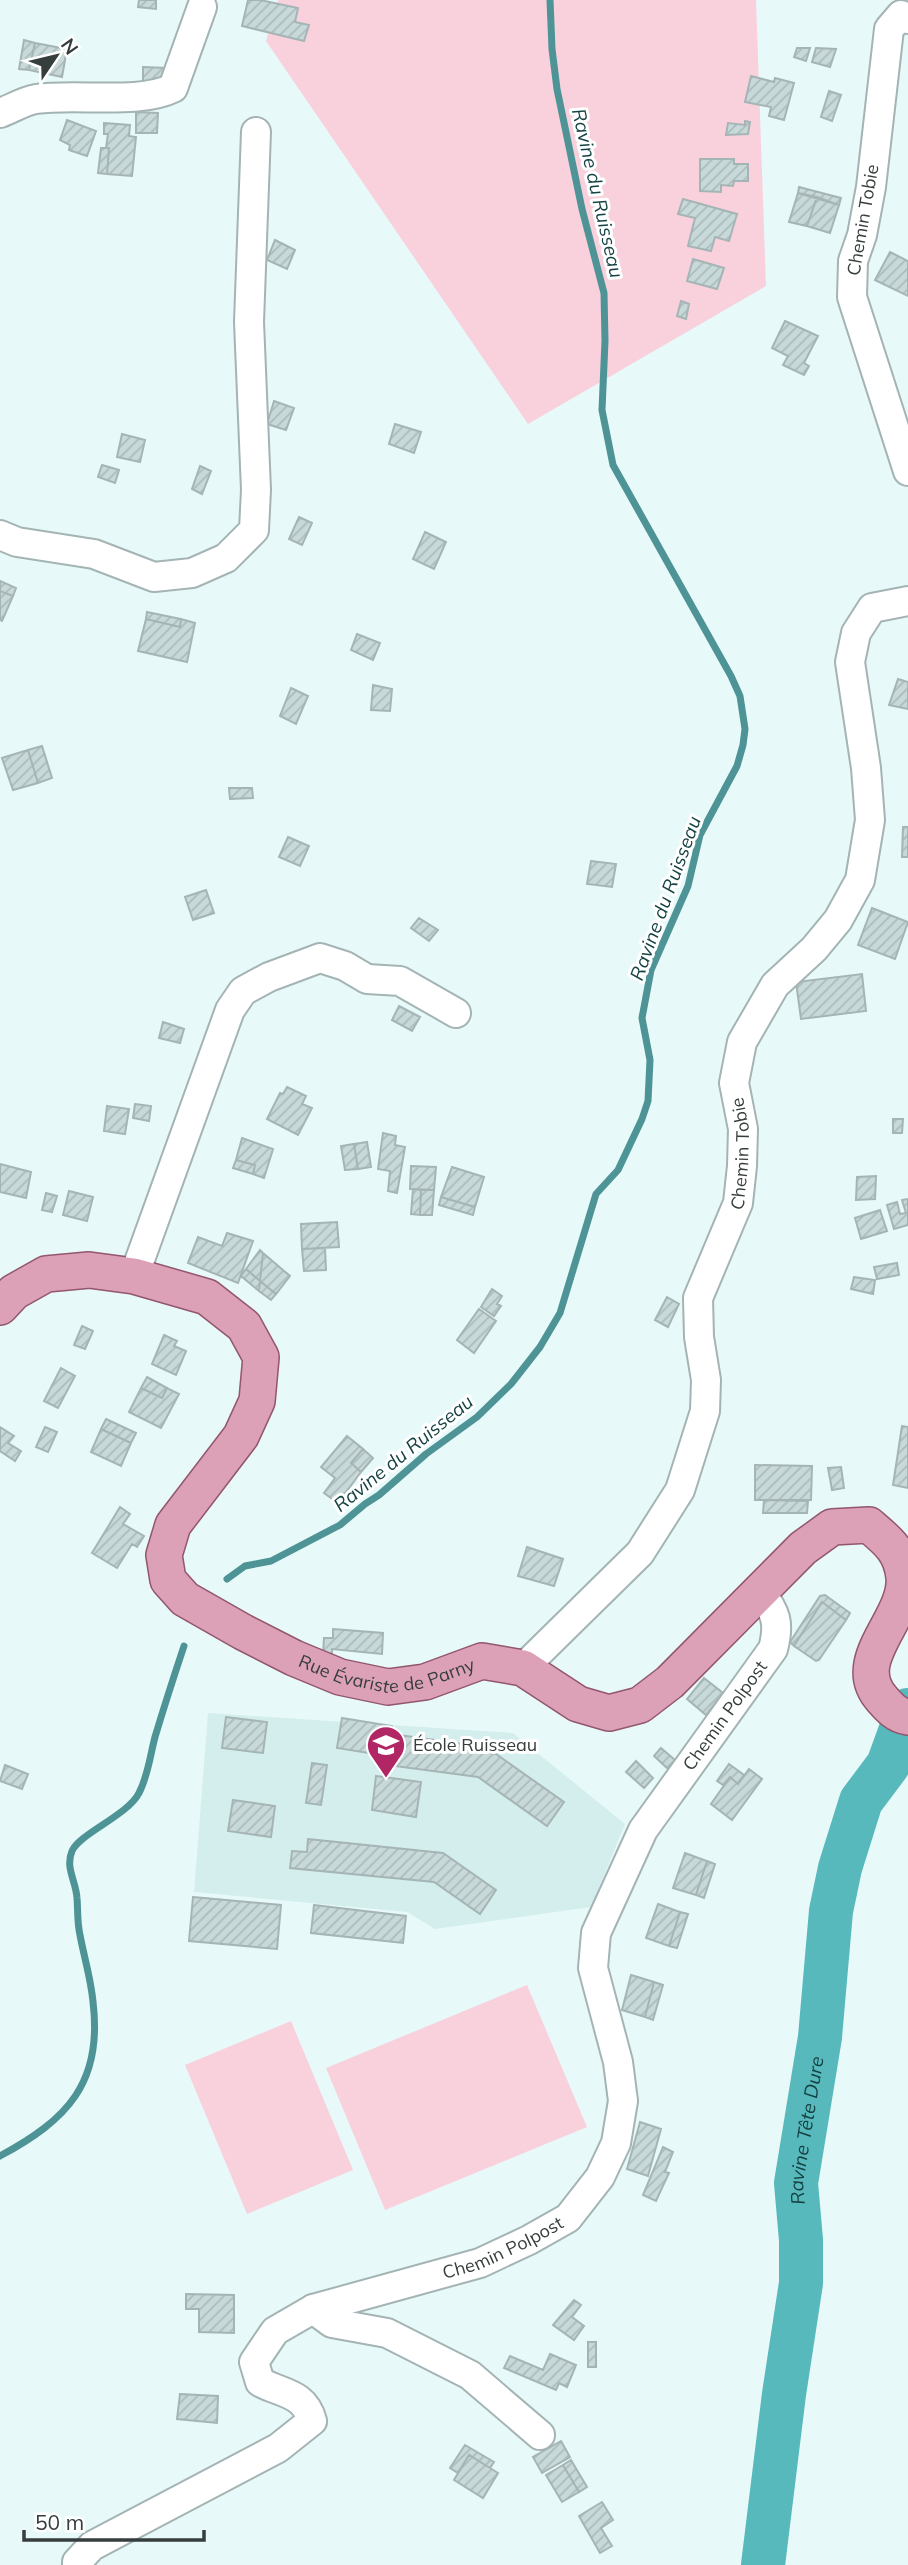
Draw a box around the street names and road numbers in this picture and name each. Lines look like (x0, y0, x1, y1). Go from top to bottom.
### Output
street label: Chemin Tobie (841, 162, 884, 277)
street label: Chemin Tobie (724, 1096, 754, 1213)
street label: Rue Évariste de Parny (295, 1647, 477, 1671)
street label: Chemin Polpost (677, 1656, 772, 1775)
street label: Chemin Polpost (440, 2211, 567, 2284)

